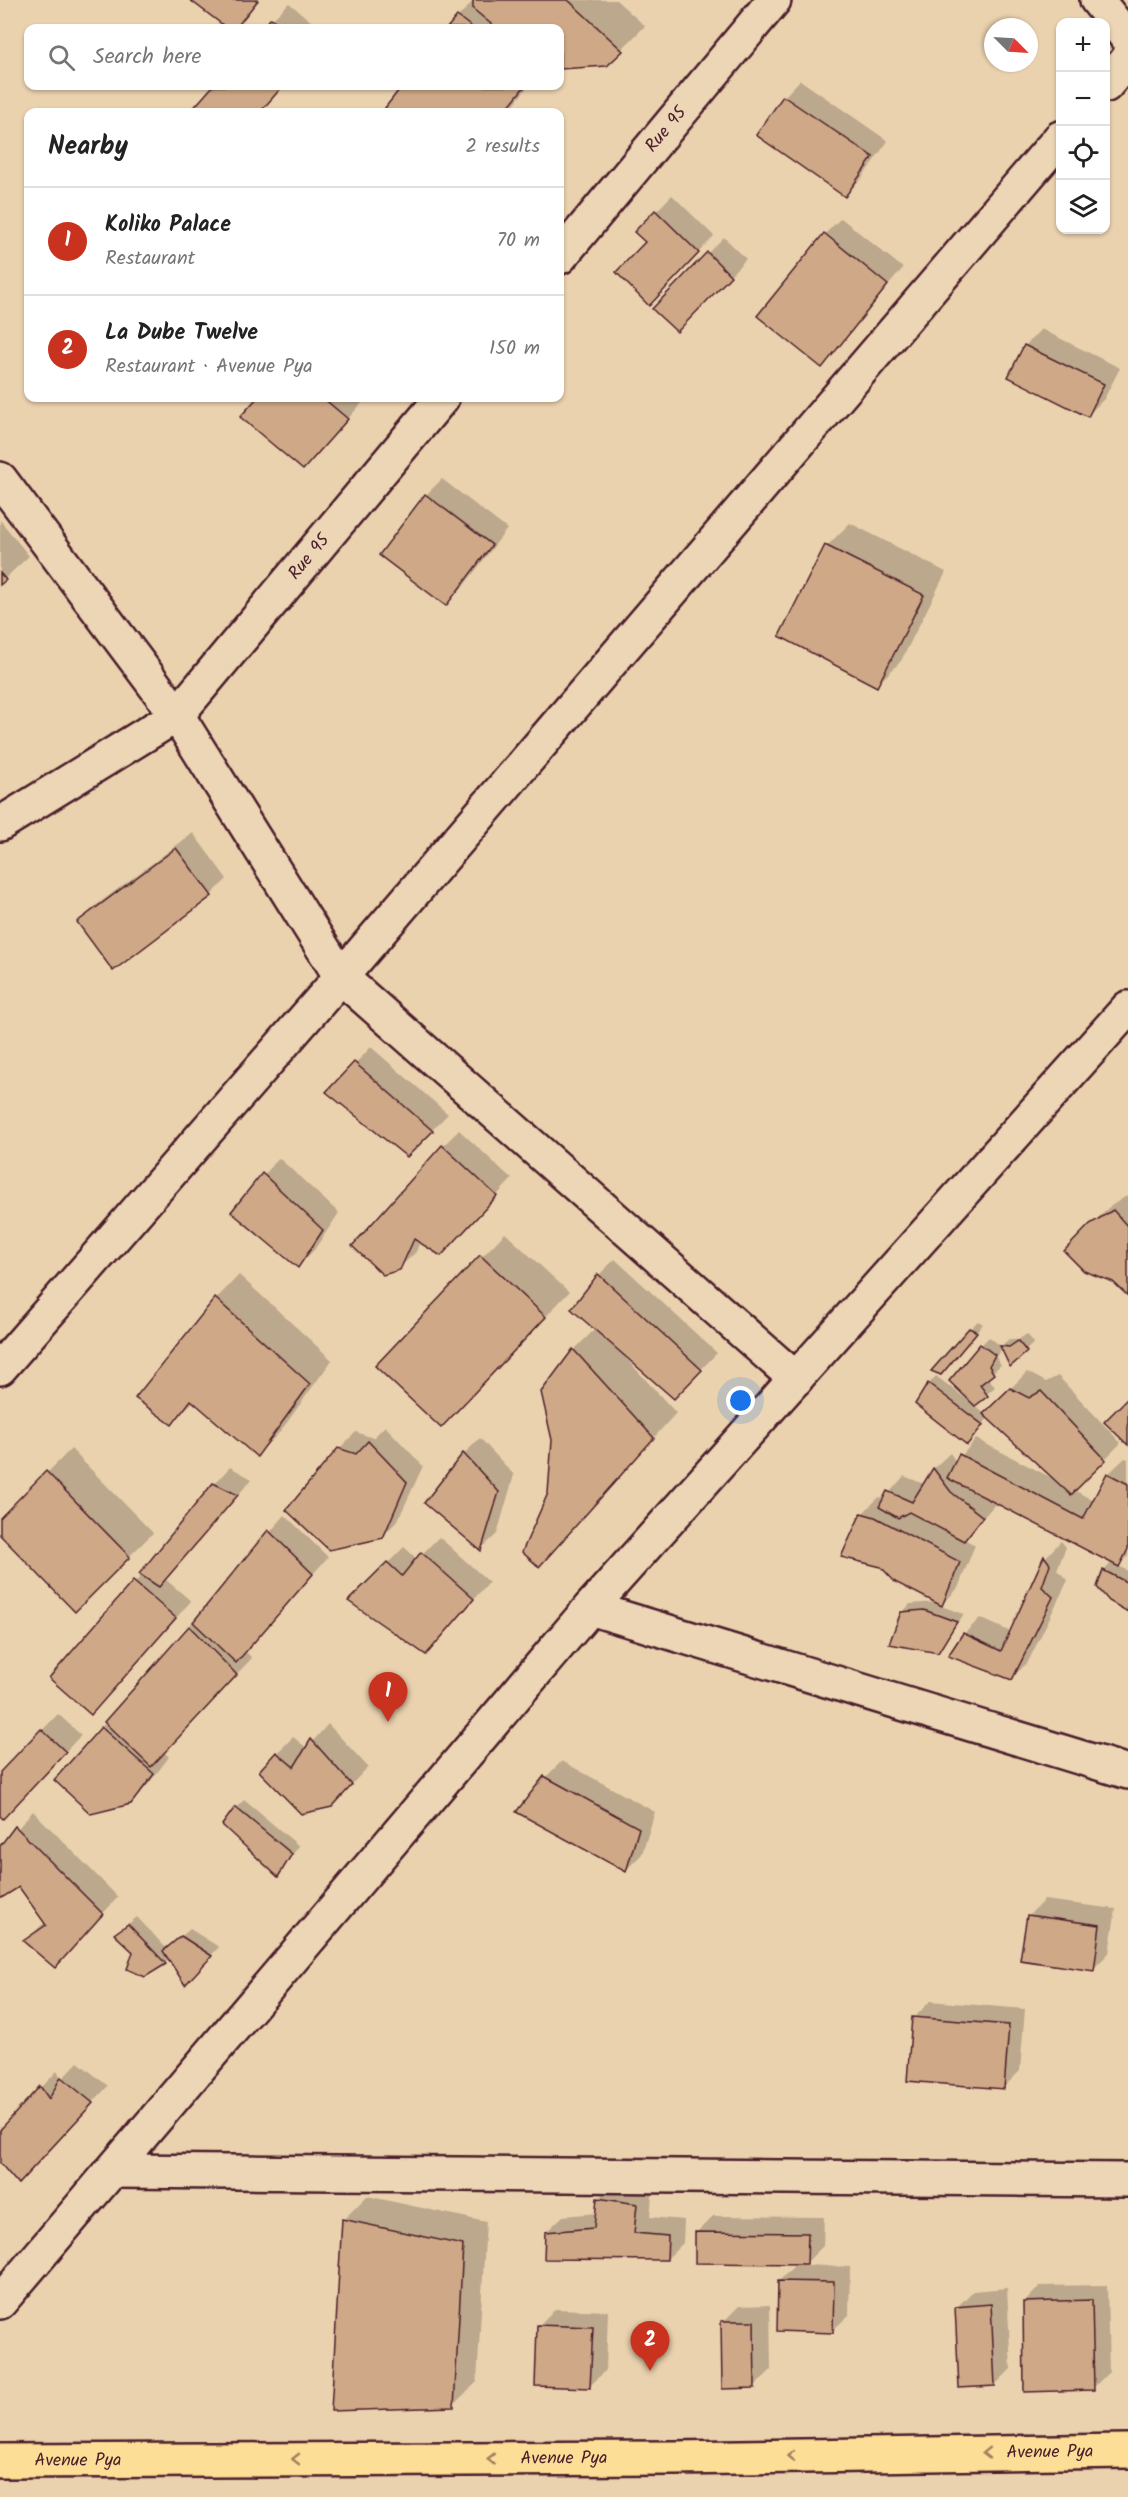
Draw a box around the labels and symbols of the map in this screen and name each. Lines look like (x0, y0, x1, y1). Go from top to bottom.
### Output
north arrow (984, 18, 1038, 72)
street label: Rue 95 (638, 99, 695, 159)
street label: Rue 95 (281, 526, 338, 586)
your location (726, 1386, 755, 1415)
pin: 1 (368, 1672, 408, 1722)
pin: 2 (630, 2322, 670, 2371)
street label: Avenue Pya (1006, 2437, 1094, 2467)
street label: Avenue Pya (520, 2444, 608, 2473)
street label: Avenue Pya (34, 2446, 122, 2475)
one-way arrow (981, 2447, 990, 2459)
one-way arrow (786, 2450, 795, 2462)
one-way arrow (291, 2453, 300, 2465)
one-way arrow (486, 2453, 495, 2465)

